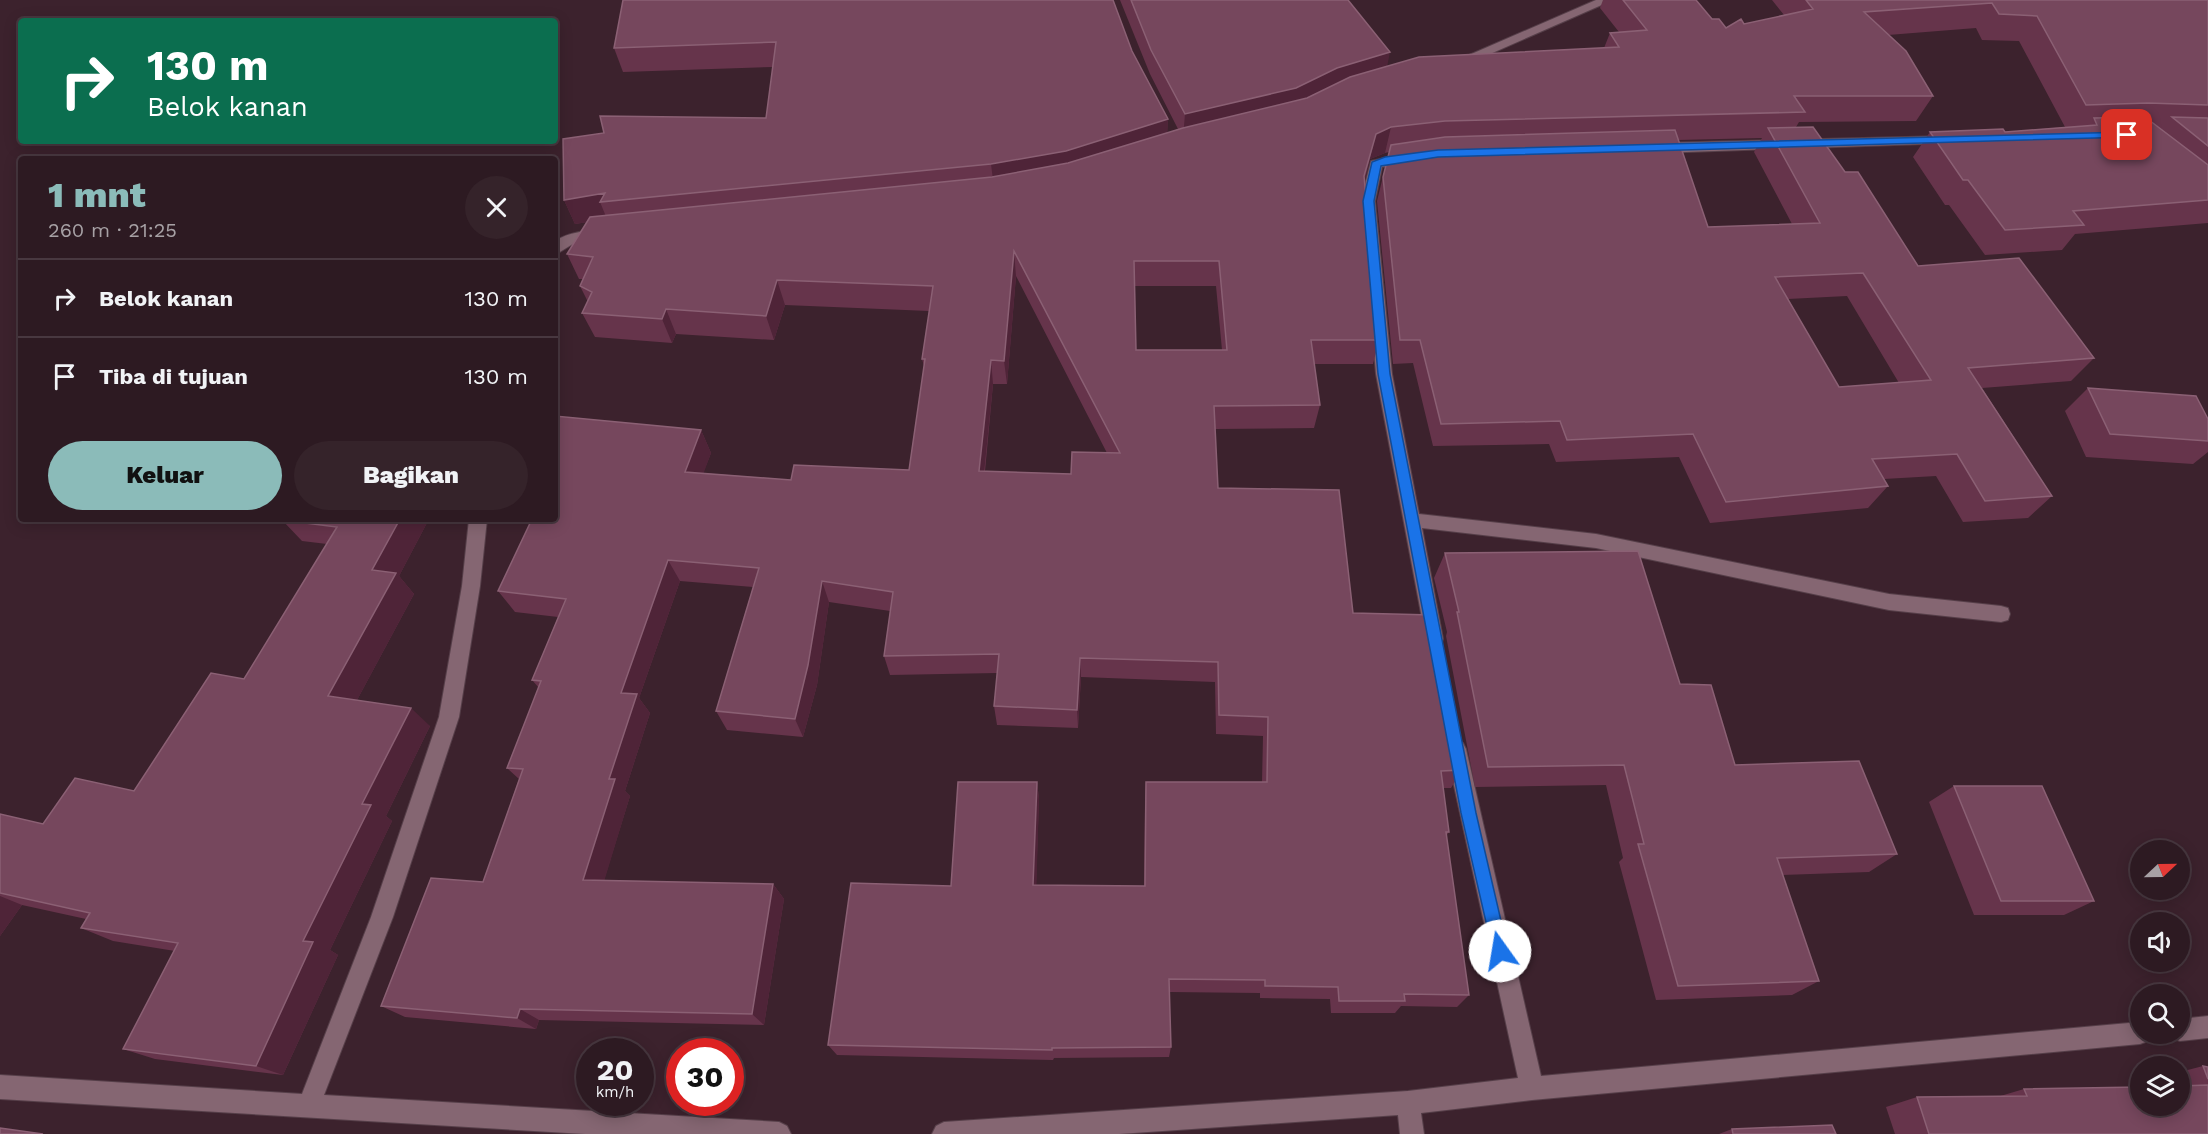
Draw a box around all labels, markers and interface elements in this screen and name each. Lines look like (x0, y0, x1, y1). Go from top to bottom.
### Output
text: 130 m (147, 41, 269, 90)
icon: right (48, 42, 126, 120)
text: Belok kanan (147, 91, 308, 123)
pin (2101, 109, 2152, 160)
icon: arrive (2110, 118, 2143, 151)
text: 1 mnt (48, 174, 146, 216)
button: close (465, 176, 528, 239)
text: 260 m · 21:25 (48, 218, 177, 242)
icon: right (48, 282, 81, 315)
text: Belok kanan (99, 286, 233, 311)
text: 130 m (464, 286, 528, 311)
icon: arrive (48, 360, 81, 393)
text: Tiba di tujuan (99, 364, 248, 389)
text: 130 m (464, 364, 528, 389)
button: Keluar (48, 441, 282, 510)
button: Bagikan (294, 441, 528, 510)
north arrow (2130, 840, 2190, 900)
map controls (2130, 840, 2190, 1116)
button: sound (2130, 912, 2190, 972)
position arrow (1468, 919, 1532, 983)
button: search (2130, 984, 2190, 1044)
speed limit sign: 30 (666, 1038, 744, 1116)
text: 20 (596, 1052, 634, 1087)
button: layers (2130, 1056, 2190, 1116)
text: km/h (596, 1083, 634, 1101)

